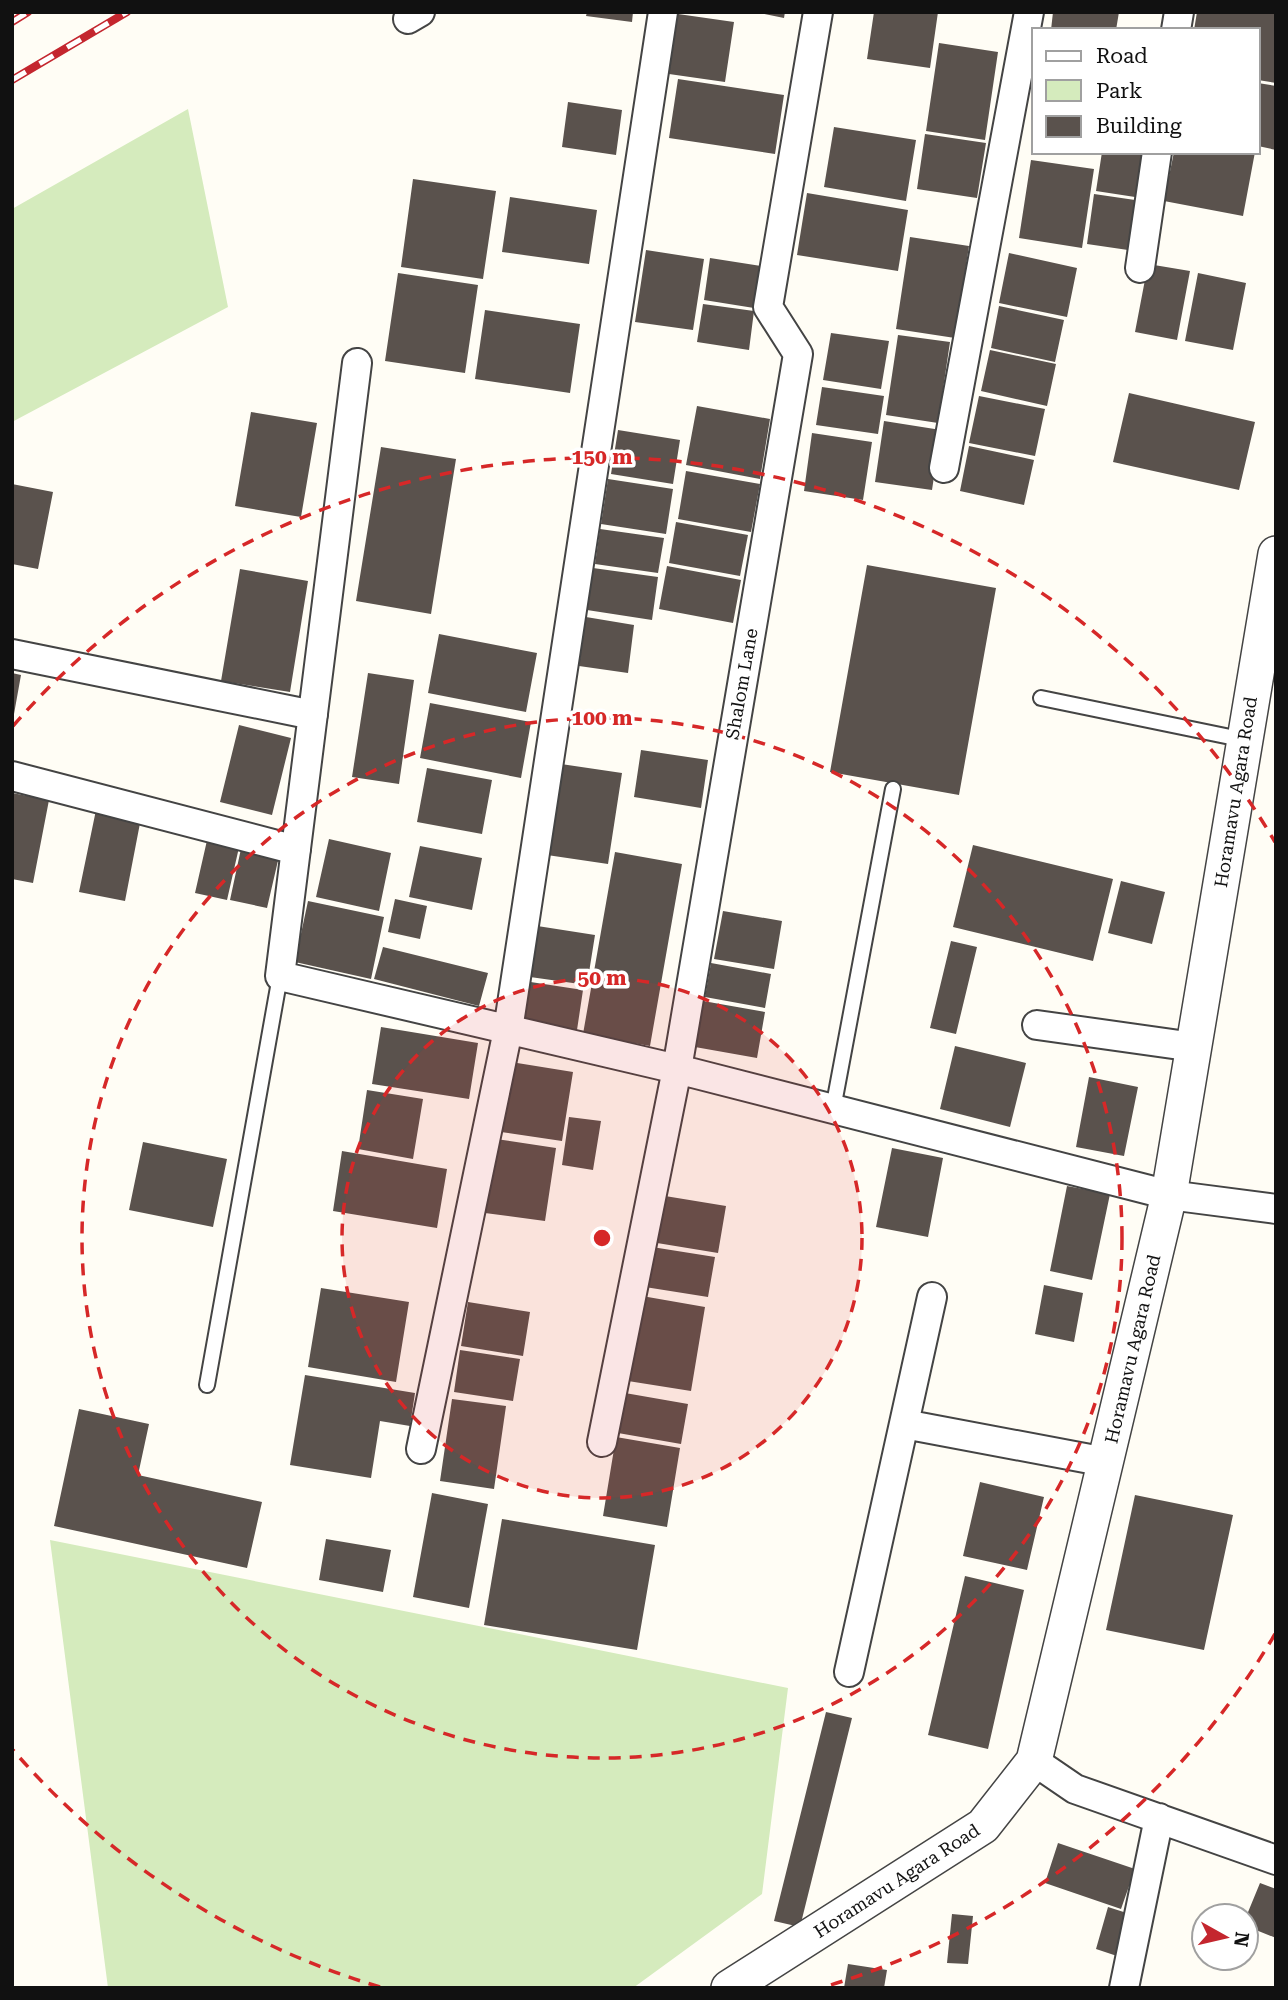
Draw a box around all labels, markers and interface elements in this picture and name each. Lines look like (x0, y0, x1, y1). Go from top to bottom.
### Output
legend (1032, 28, 1260, 154)
text: Road (1096, 44, 1148, 68)
text: Park (1096, 79, 1142, 103)
text: Building (1096, 114, 1182, 138)
text: 150 m (572, 445, 632, 469)
street label: Shalom Lane (721, 626, 762, 741)
street label: Horamavu Agara Road (1210, 694, 1261, 889)
text: 100 m (572, 706, 632, 730)
text: 50 m (577, 966, 627, 990)
centre of rings (590, 1226, 614, 1250)
street label: Horamavu Agara Road (1101, 1252, 1165, 1445)
street label: Horamavu Agara Road (810, 1819, 984, 1942)
north arrow (1190, 1902, 1260, 1972)
text: N (1229, 1930, 1254, 1949)

